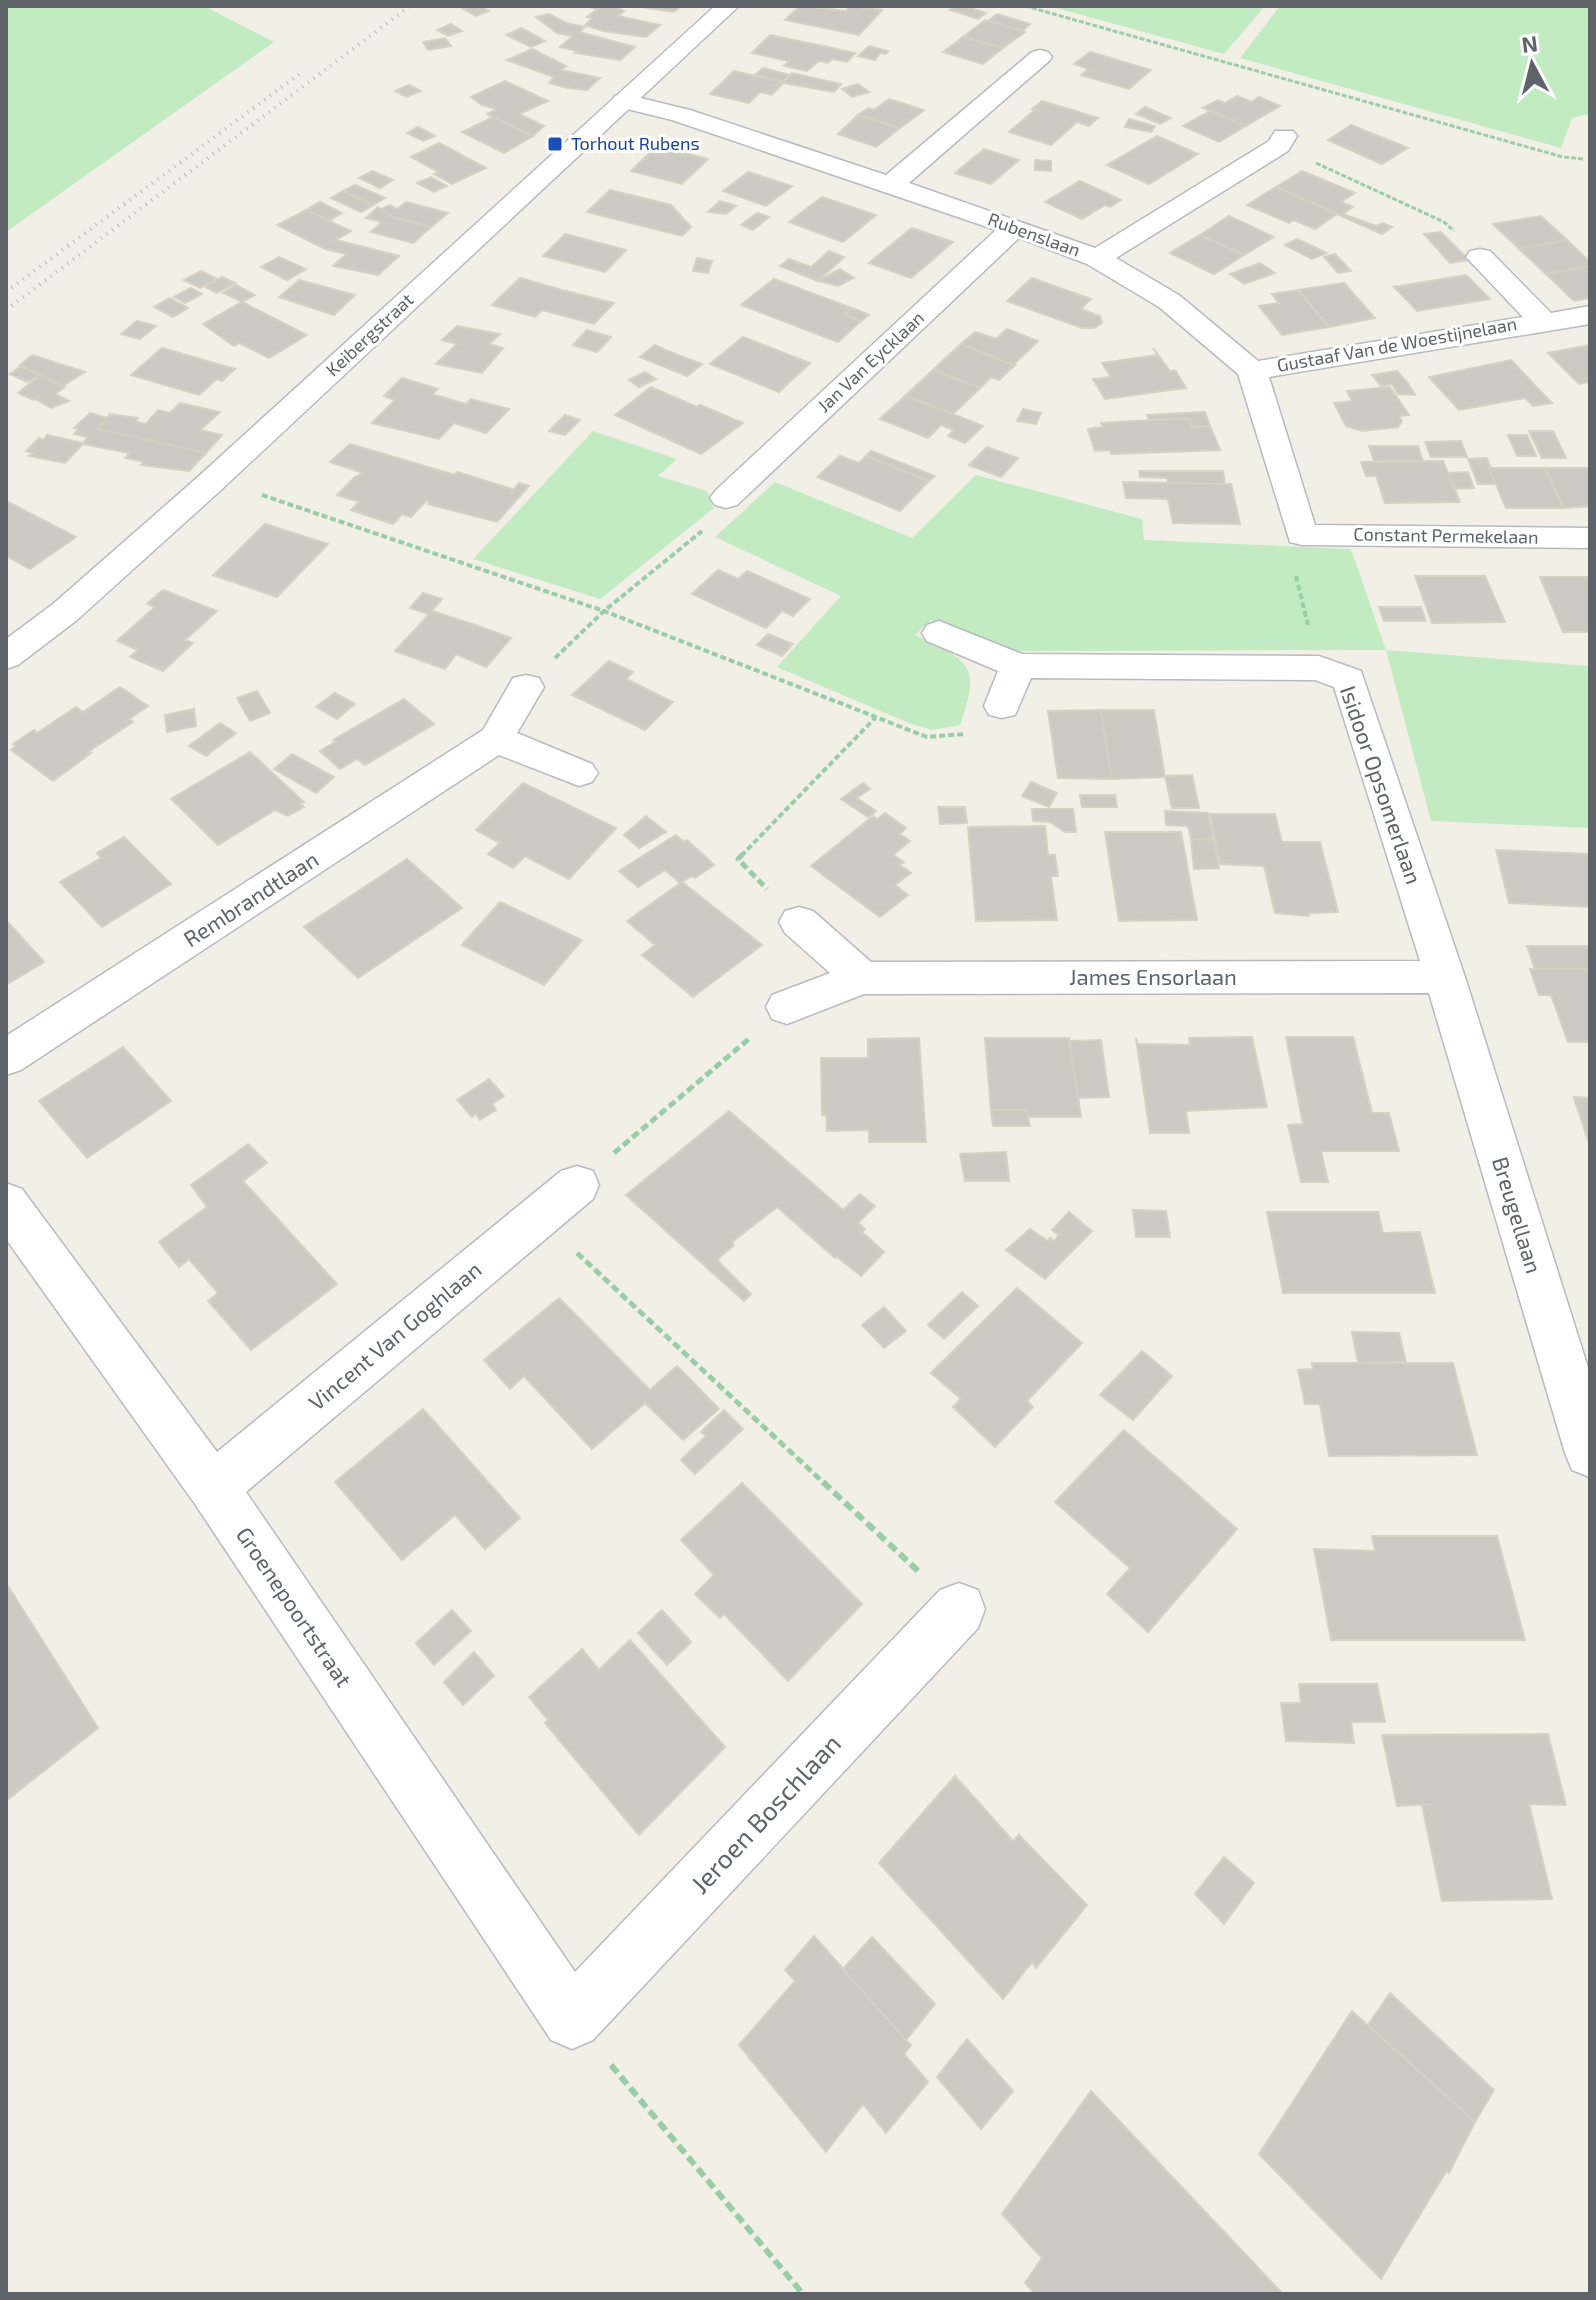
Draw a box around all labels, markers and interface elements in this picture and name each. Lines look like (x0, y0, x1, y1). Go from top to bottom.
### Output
north arrow (1492, 24, 1572, 104)
text: N (1520, 29, 1539, 57)
place label: Torhout Rubens (571, 132, 700, 154)
marker: Torhout Rubens (546, 135, 564, 153)
street label: Rubenslaan (985, 207, 1083, 261)
street label: Keibergstraat (321, 288, 418, 380)
street label: Jan Van Eycklaan (812, 306, 928, 416)
street label: Gustaaf Van de Woestijnelaan (1275, 312, 1519, 376)
street label: Constant Permekelaan (1353, 522, 1539, 548)
street label: Isidoor Opsomerlaan (1336, 682, 1428, 887)
street label: Rembrandtlaan (178, 845, 323, 951)
street label: James Ensorlaan (1069, 963, 1237, 989)
street label: Breugellaan (1488, 1153, 1548, 1276)
street label: Vincent Van Goghlaan (303, 1256, 486, 1415)
street label: Groenepoortstraat (232, 1522, 358, 1691)
street label: Jeroen Boschlaan (683, 1727, 846, 1899)

